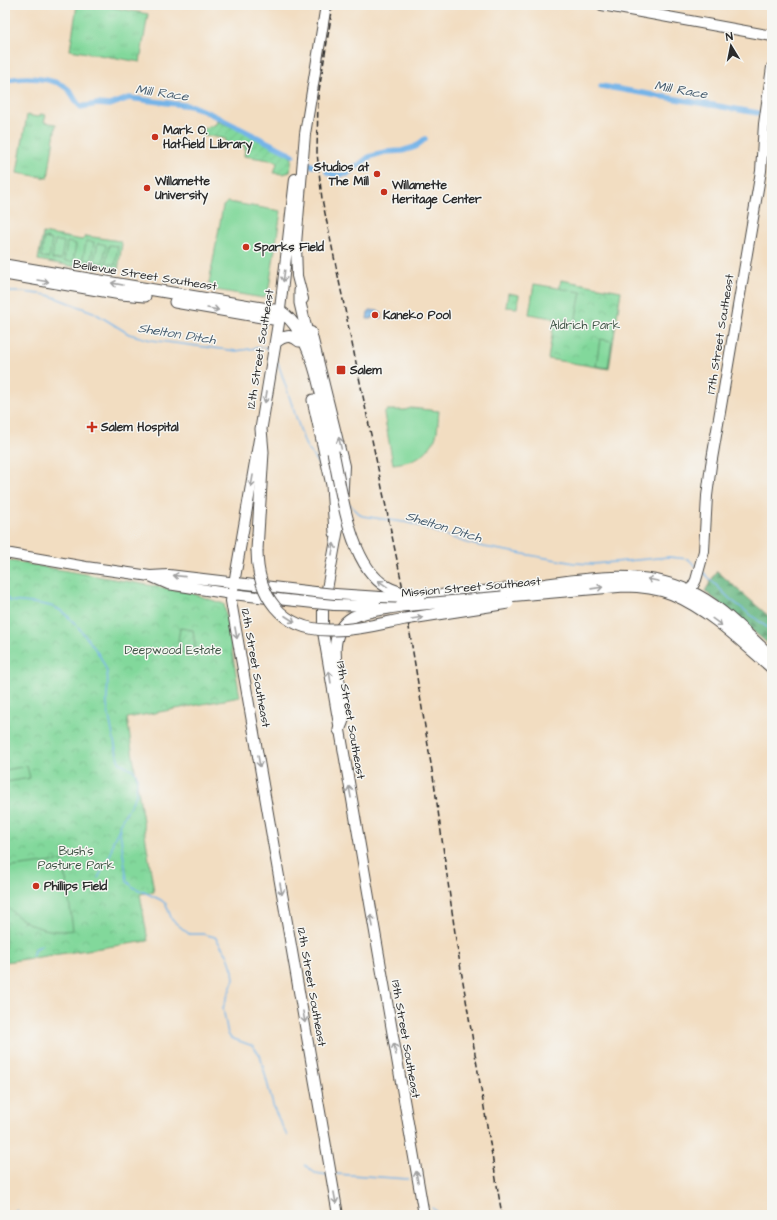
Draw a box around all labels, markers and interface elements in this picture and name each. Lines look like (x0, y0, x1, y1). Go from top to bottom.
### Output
north arrow (711, 26, 751, 66)
text: N (725, 29, 734, 45)
water label: Mill Race (653, 77, 710, 104)
water label: Mill Race (134, 80, 190, 106)
place label: Mark O. Hatfield Library (163, 122, 253, 154)
marker: Mark O. Hatfield Library (150, 132, 160, 142)
place label: Studios at The Mill (313, 159, 369, 190)
marker: Studios at The Mill (372, 169, 382, 179)
place label: Willamette University (154, 173, 211, 205)
place label: Willamette Heritage Center (391, 177, 482, 210)
marker: Willamette University (142, 183, 152, 193)
marker: Willamette Heritage Center (379, 187, 389, 197)
place label: Sparks Field (253, 239, 325, 257)
marker: Sparks Field (241, 242, 251, 252)
street label: Bellevue Street Southeast (72, 256, 218, 295)
one-way arrow (281, 269, 288, 282)
street label: 17th Street Southeast (703, 273, 738, 395)
one-way arrow (37, 277, 50, 285)
one-way arrow (110, 280, 123, 288)
street label: 12th Street Southeast (243, 288, 278, 410)
one-way arrow (206, 305, 219, 313)
place label: Kaneko Pool (383, 307, 451, 324)
marker: Kaneko Pool (370, 310, 380, 320)
park label: Aldrich Park (550, 317, 621, 334)
water label: Shelton Ditch (137, 319, 218, 349)
place label: Salem (349, 362, 382, 379)
marker: Salem (335, 364, 347, 376)
one-way arrow (262, 390, 270, 403)
place label: Salem Hospital (100, 419, 179, 437)
marker: Salem Hospital (86, 421, 98, 433)
one-way arrow (335, 437, 343, 450)
one-way arrow (248, 474, 256, 487)
water label: Shelton Ditch (404, 507, 484, 547)
one-way arrow (329, 543, 337, 556)
one-way arrow (173, 572, 186, 580)
street label: Mission Street Southeast (401, 573, 542, 602)
one-way arrow (647, 575, 660, 583)
one-way arrow (378, 580, 389, 588)
one-way arrow (590, 584, 603, 592)
street label: 12th Street Southeast (237, 607, 274, 729)
one-way arrow (410, 613, 423, 621)
one-way arrow (284, 616, 296, 624)
one-way arrow (711, 618, 722, 627)
one-way arrow (232, 626, 240, 639)
park label: Deepwood Estate (124, 642, 222, 659)
street label: 13th Street Southeast (332, 660, 369, 781)
one-way arrow (326, 671, 334, 684)
one-way arrow (255, 754, 263, 767)
one-way arrow (346, 786, 354, 799)
park label: Bush's Pasture Park (38, 843, 115, 874)
place label: Phillips Field (44, 878, 108, 896)
marker: Phillips Field (31, 881, 41, 891)
one-way arrow (278, 882, 286, 895)
one-way arrow (368, 914, 376, 927)
street label: 12th Street Southeast (293, 926, 330, 1048)
street label: 13th Street Southeast (387, 979, 424, 1100)
one-way arrow (300, 1010, 308, 1023)
one-way arrow (391, 1042, 399, 1055)
one-way arrow (413, 1170, 421, 1183)
one-way arrow (332, 1191, 340, 1204)

